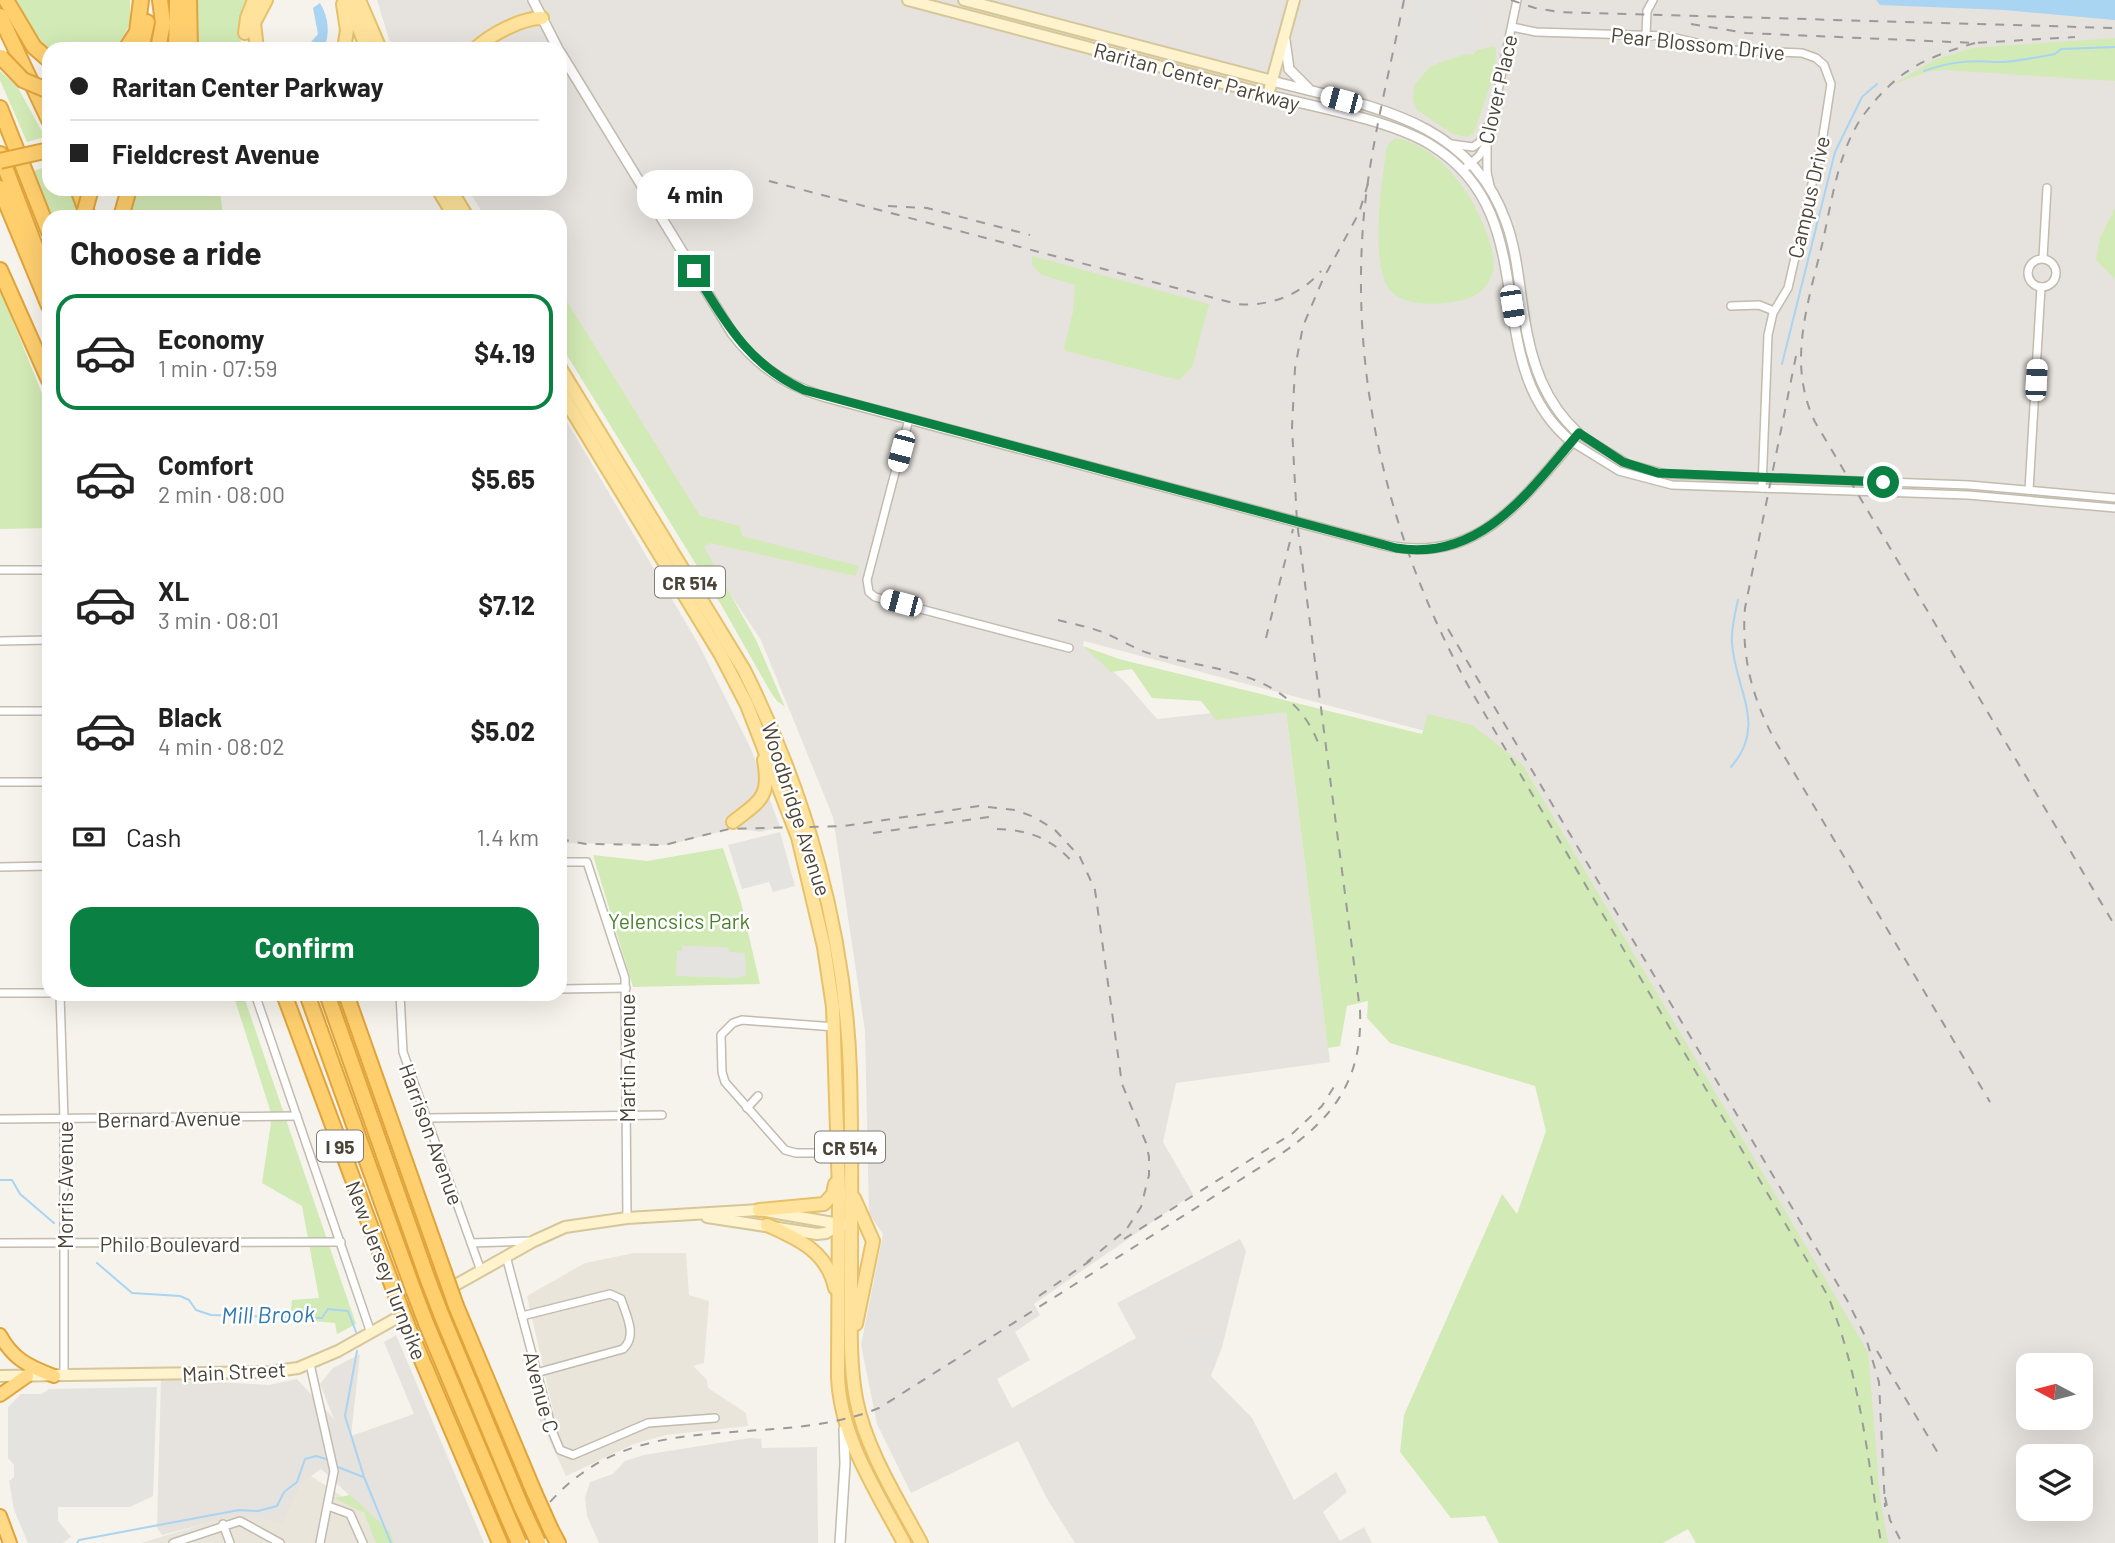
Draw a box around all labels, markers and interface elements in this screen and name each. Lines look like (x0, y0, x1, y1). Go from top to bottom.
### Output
street label: Pear Blossom Drive (1610, 21, 1786, 65)
street label: Clover Place (1472, 32, 1522, 146)
street label: Raritan Center Parkway (1091, 36, 1303, 116)
text: Raritan Center Parkway (112, 71, 384, 102)
car (1318, 84, 1365, 116)
street label: Campus Drive (1782, 133, 1834, 261)
text: Fieldcrest Avenue (112, 138, 320, 169)
callout: 4 min (636, 170, 752, 218)
text: 4 min (667, 180, 723, 208)
text: Choose a ride (70, 233, 262, 271)
route end (678, 255, 710, 287)
car (1499, 284, 1526, 328)
icon: car (74, 321, 137, 384)
text: Economy (158, 323, 264, 354)
text: $4.19 (474, 337, 535, 368)
text: 1 min · 07:59 (158, 354, 277, 382)
car (2025, 358, 2048, 402)
car (886, 428, 917, 474)
icon: car (74, 447, 137, 510)
text: Comfort (158, 449, 254, 480)
text: $5.65 (471, 463, 535, 494)
route start (1867, 466, 1899, 498)
text: 2 min · 08:00 (158, 480, 285, 508)
road number: CR 514 (655, 566, 725, 597)
icon: car (74, 573, 137, 636)
text: XL (158, 575, 189, 606)
car (878, 587, 925, 619)
text: $7.12 (478, 589, 535, 620)
text: 3 min · 08:01 (158, 606, 279, 634)
icon: car (74, 699, 137, 762)
text: Black (158, 701, 222, 732)
text: $5.02 (470, 715, 535, 746)
street label: Woodbridge Avenue (757, 719, 837, 899)
text: 4 min · 08:02 (158, 732, 285, 760)
icon: cash (70, 818, 108, 856)
text: Cash (126, 821, 181, 852)
text: 1.4 km (477, 823, 539, 851)
button: Confirm (70, 907, 539, 987)
park label: Yelencsics Park (608, 908, 750, 933)
street label: Martin Avenue (614, 994, 639, 1122)
street label: Harrison Avenue (395, 1060, 469, 1208)
street label: Bernard Avenue (97, 1104, 241, 1132)
street label: Morris Avenue (52, 1121, 77, 1249)
road number: I 95 (317, 1130, 363, 1162)
road number: CR 514 (815, 1132, 885, 1162)
street label: New Jersey Turnpike (341, 1177, 433, 1363)
street label: Philo Boulevard (100, 1231, 240, 1256)
water label: Mill Brook (221, 1299, 315, 1329)
street label: Avenue C (519, 1348, 565, 1436)
north arrow (2016, 1353, 2093, 1430)
map controls (2016, 1353, 2093, 1521)
street label: Main Street (181, 1356, 287, 1386)
button: layers (2016, 1444, 2093, 1521)

